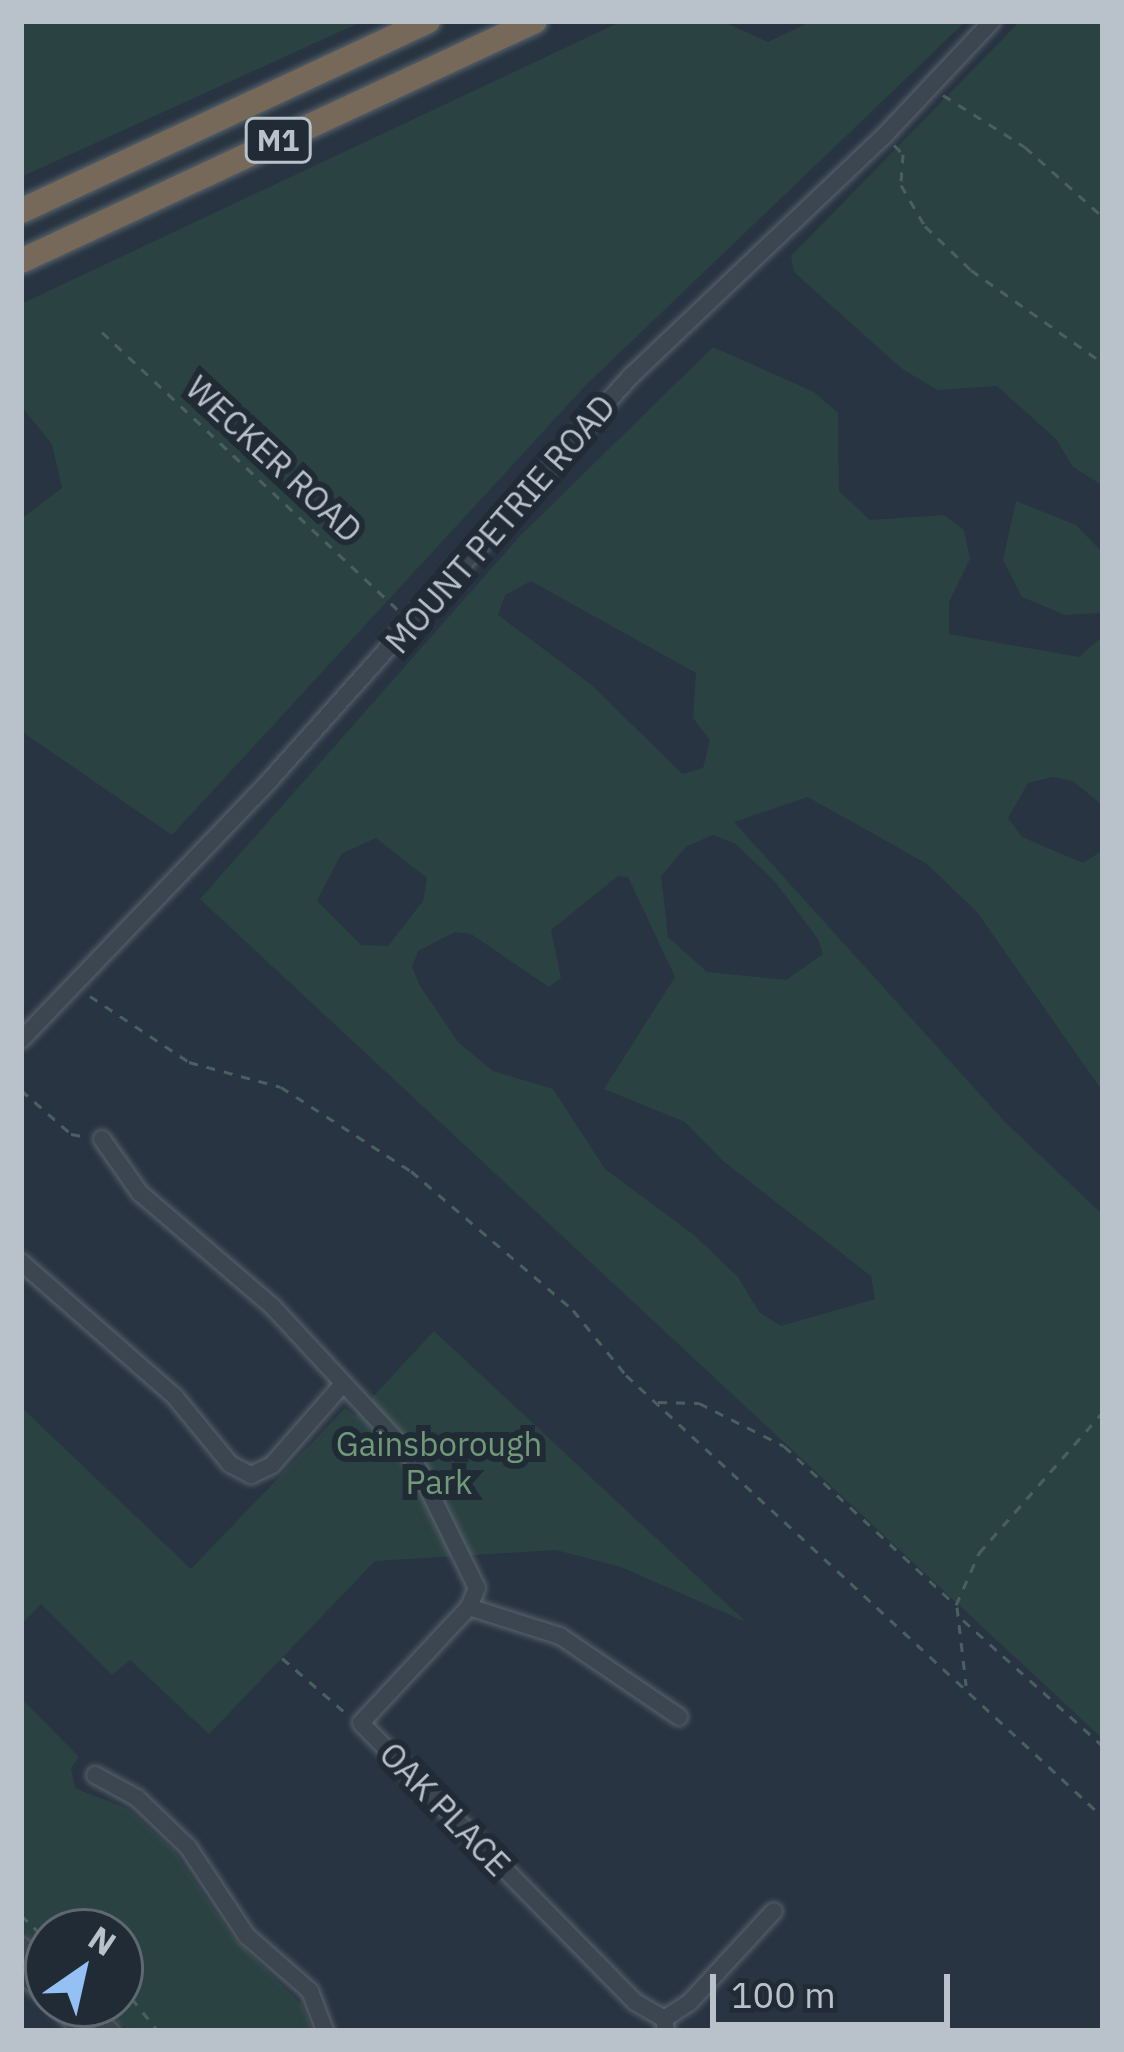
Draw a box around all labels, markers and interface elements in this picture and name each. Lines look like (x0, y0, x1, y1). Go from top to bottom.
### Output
road number: M1 (242, 116, 314, 164)
street label: WECKER ROAD (178, 368, 370, 550)
street label: MOUNT PETRIE ROAD (377, 387, 623, 661)
park label: Gainsborough Park (336, 1424, 542, 1502)
street label: OAK PLACE (372, 1734, 518, 1884)
north arrow (24, 1908, 144, 2028)
text: N (81, 1916, 125, 1965)
scale bar (716, 1950, 956, 2024)
text: 100 m (731, 1971, 836, 2018)

